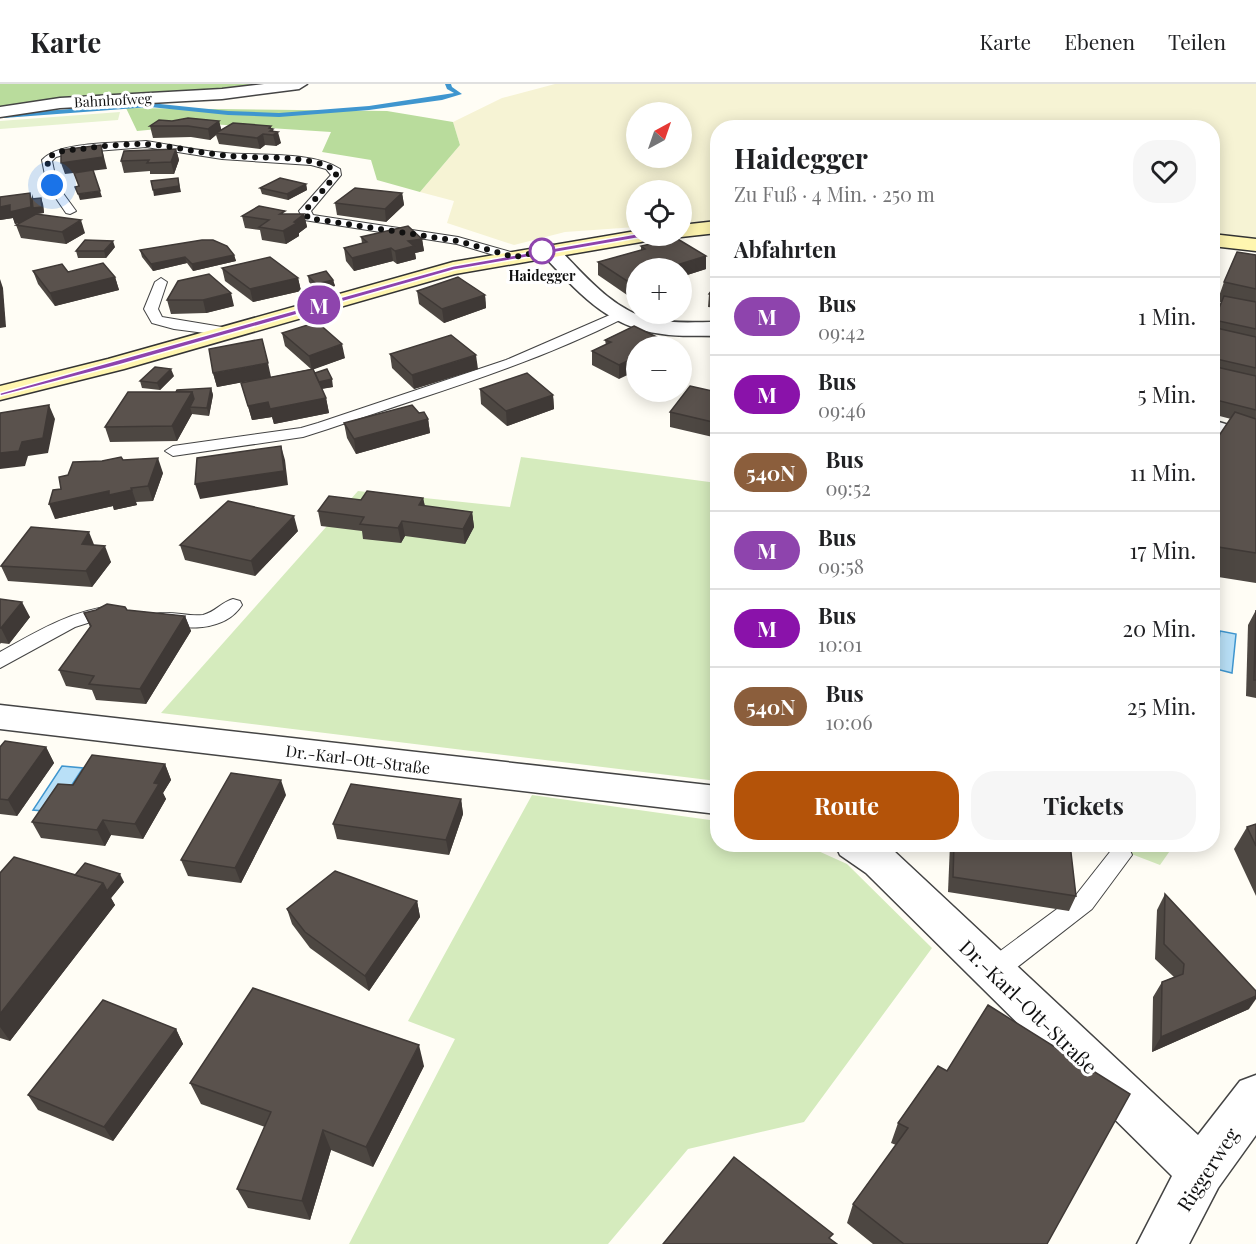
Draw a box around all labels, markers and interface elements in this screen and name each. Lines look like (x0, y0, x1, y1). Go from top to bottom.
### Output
text: Karte (30, 23, 101, 60)
text: Karte (980, 27, 1031, 55)
text: Ebenen (1064, 27, 1135, 55)
text: Teilen (1168, 27, 1226, 55)
street label: Bahnhofweg (74, 88, 153, 112)
north arrow (626, 102, 692, 168)
map controls (626, 102, 692, 402)
text: Haidegger (734, 139, 868, 176)
button: heart (1133, 140, 1196, 203)
your location (37, 170, 67, 200)
button: locate (626, 180, 692, 246)
text: Zu Fuß · 4 Min. · 250 m (734, 180, 935, 207)
text: Abfahrten (734, 234, 837, 264)
marker: Haidegger (529, 238, 555, 264)
button: + (626, 258, 692, 324)
place label: Haidegger (509, 266, 576, 285)
line badge: M (300, 286, 338, 324)
text: Bus (818, 288, 856, 318)
text: M (309, 291, 329, 319)
text: 1 Min. (1138, 301, 1196, 331)
text: M (757, 302, 777, 330)
text: 09:42 (818, 318, 865, 345)
button: − (626, 336, 692, 402)
text: Bus (818, 366, 856, 396)
text: 5 Min. (1137, 379, 1196, 409)
text: M (757, 380, 777, 408)
text: 09:46 (818, 396, 866, 423)
text: Bus (825, 444, 864, 474)
text: 11 Min. (1130, 457, 1196, 487)
text: 540N (746, 458, 795, 486)
text: 09:52 (825, 474, 871, 501)
text: Bus (818, 522, 856, 552)
text: 17 Min. (1129, 535, 1196, 565)
text: M (757, 536, 777, 564)
text: 09:58 (818, 552, 864, 579)
text: Bus (818, 600, 856, 630)
text: 20 Min. (1122, 613, 1196, 643)
text: M (757, 614, 777, 642)
text: 10:01 (818, 630, 862, 657)
text: Bus (825, 678, 864, 708)
text: 25 Min. (1127, 691, 1196, 721)
text: 540N (746, 692, 795, 720)
text: 10:06 (825, 708, 873, 735)
street label: Dr.-Karl-Ott-Straße (285, 740, 431, 778)
button: Route (734, 771, 959, 840)
button: Tickets (971, 771, 1196, 840)
street label: Dr.-Karl-Ott-Straße (954, 933, 1104, 1079)
street label: Riggerweg (1170, 1122, 1244, 1216)

